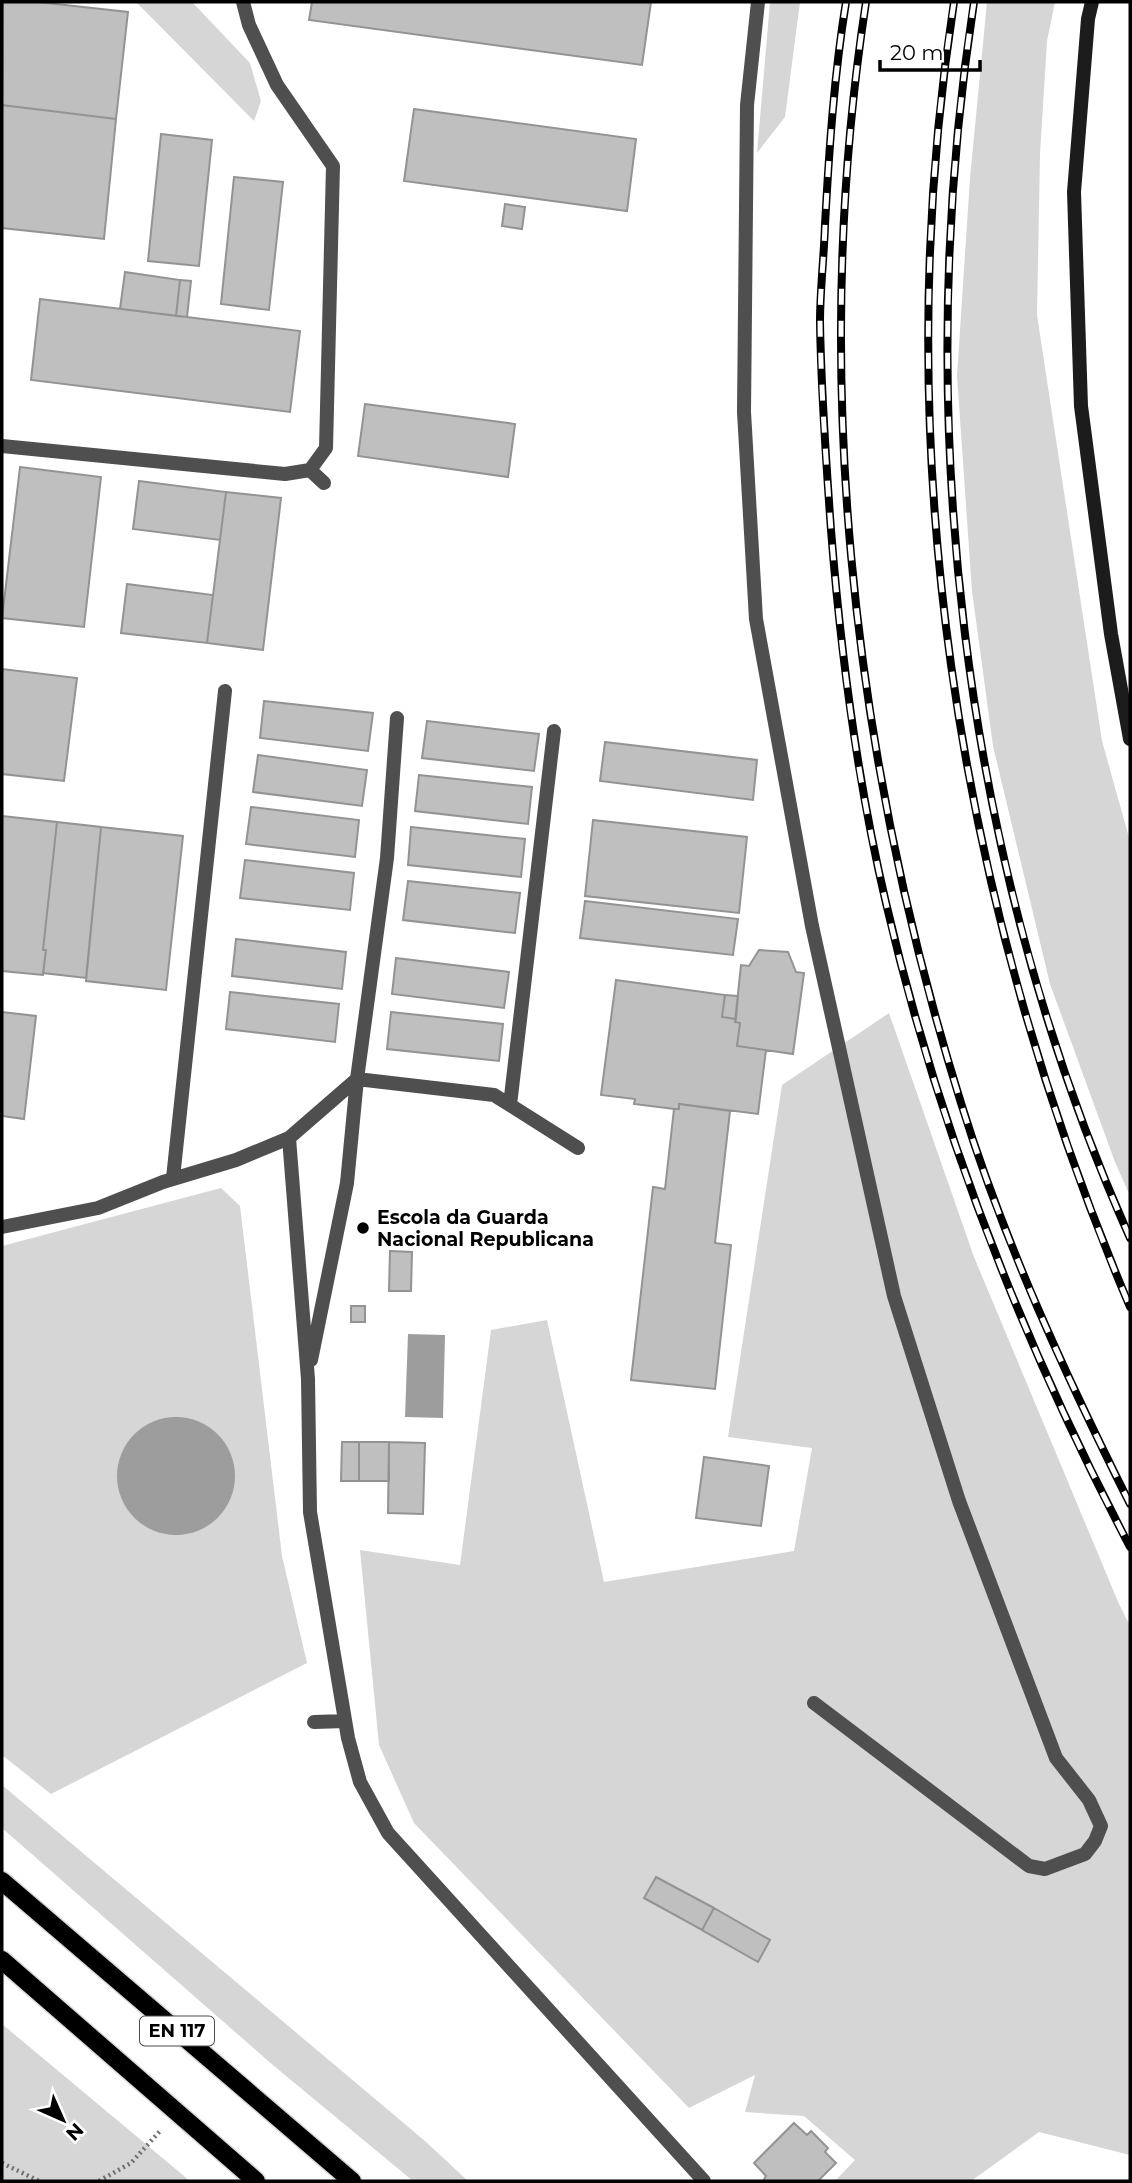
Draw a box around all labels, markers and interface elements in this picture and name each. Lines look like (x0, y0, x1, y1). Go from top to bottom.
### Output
scale bar (880, 28, 980, 72)
text: 20 m (890, 40, 944, 65)
place label: Escola da Guarda Nacional Republicana (377, 1206, 594, 1251)
marker: Escola da Guarda Nacional Republicana (355, 1220, 371, 1236)
road number: EN 117 (140, 2017, 214, 2046)
north arrow (28, 2085, 98, 2155)
text: N (61, 2118, 88, 2145)

